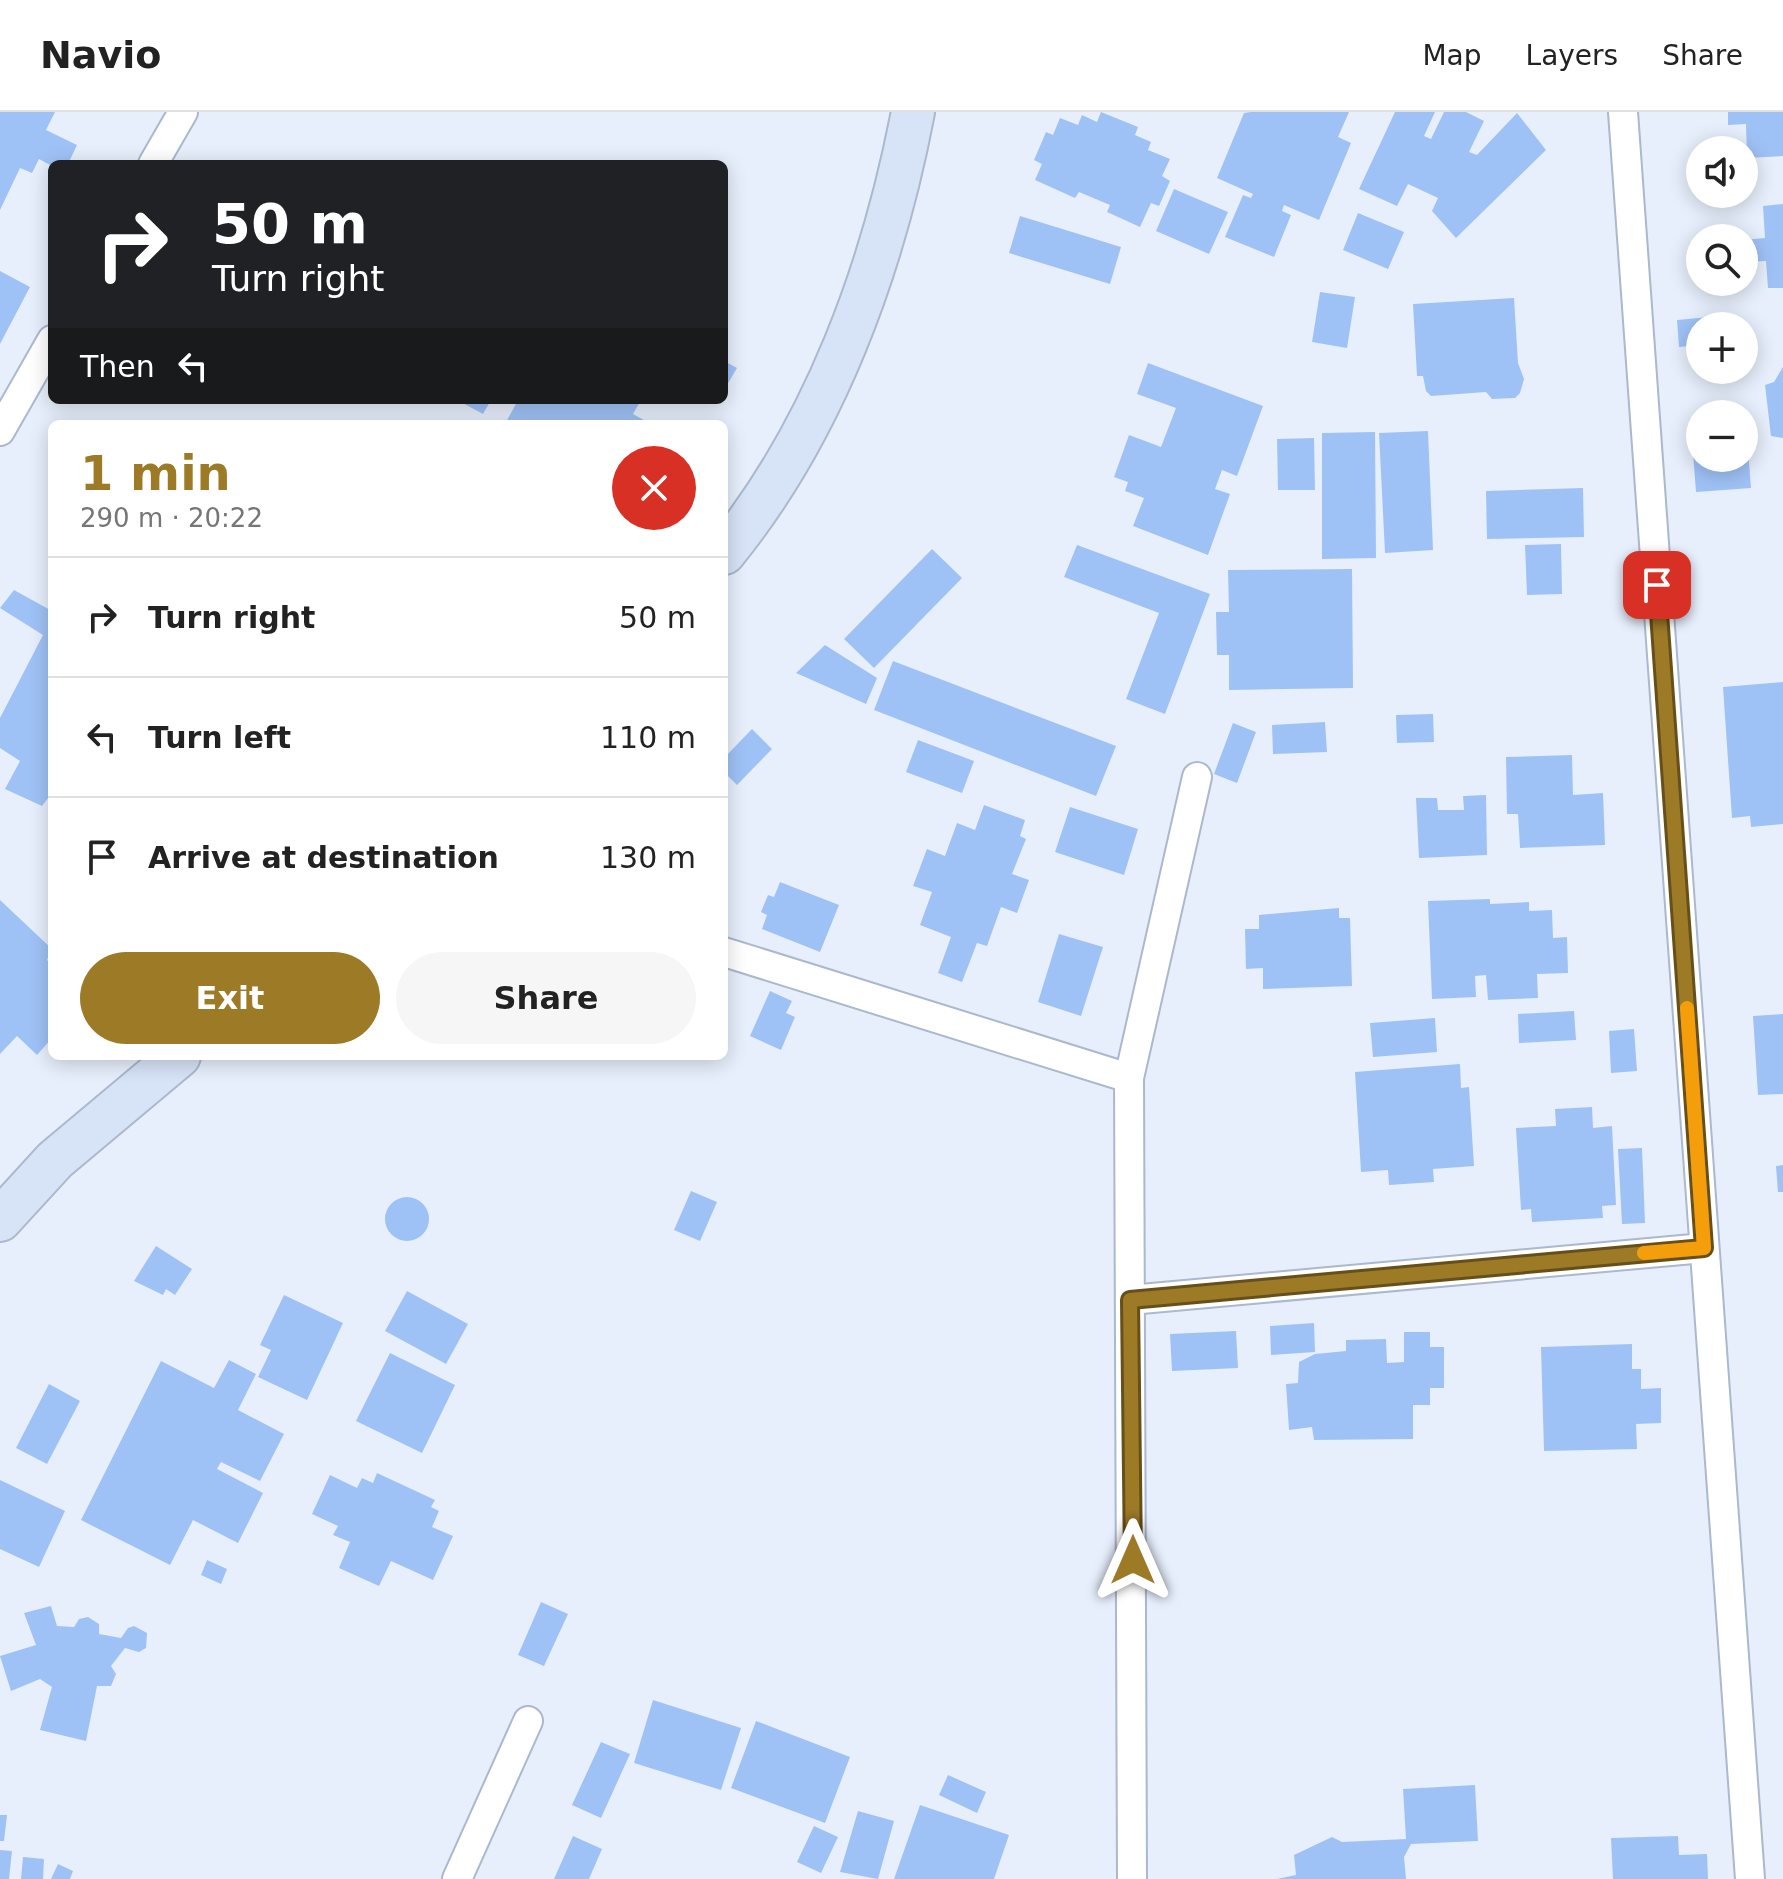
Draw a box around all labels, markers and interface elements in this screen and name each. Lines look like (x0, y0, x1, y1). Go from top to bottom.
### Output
text: Navio (40, 33, 161, 77)
text: Map (1422, 39, 1482, 72)
text: Layers (1526, 39, 1618, 72)
text: Share (1662, 39, 1743, 72)
map controls (1686, 136, 1758, 472)
button: sound (1686, 136, 1758, 208)
text: 50 m (212, 191, 368, 256)
icon: right (80, 192, 184, 296)
button: search (1686, 224, 1758, 296)
text: Turn right (212, 258, 384, 299)
button: + (1686, 312, 1758, 384)
icon: left (171, 344, 215, 388)
text: Then (80, 349, 155, 384)
button: − (1686, 400, 1758, 472)
text: 1 min (80, 445, 231, 501)
button: close (612, 446, 696, 530)
text: 290 m · 20:22 (80, 503, 263, 533)
pin (1623, 551, 1691, 619)
icon: arrive (1635, 563, 1679, 607)
icon: right (80, 595, 124, 639)
text: Turn right (148, 600, 315, 635)
text: 50 m (619, 600, 696, 635)
icon: left (80, 715, 124, 759)
text: Turn left (148, 720, 291, 755)
text: 110 m (600, 720, 696, 755)
icon: arrive (80, 835, 124, 879)
text: Arrive at destination (148, 840, 499, 875)
text: 130 m (600, 840, 696, 875)
button: Exit (80, 952, 380, 1044)
button: Share (396, 952, 696, 1044)
position arrow (1091, 1518, 1175, 1602)

